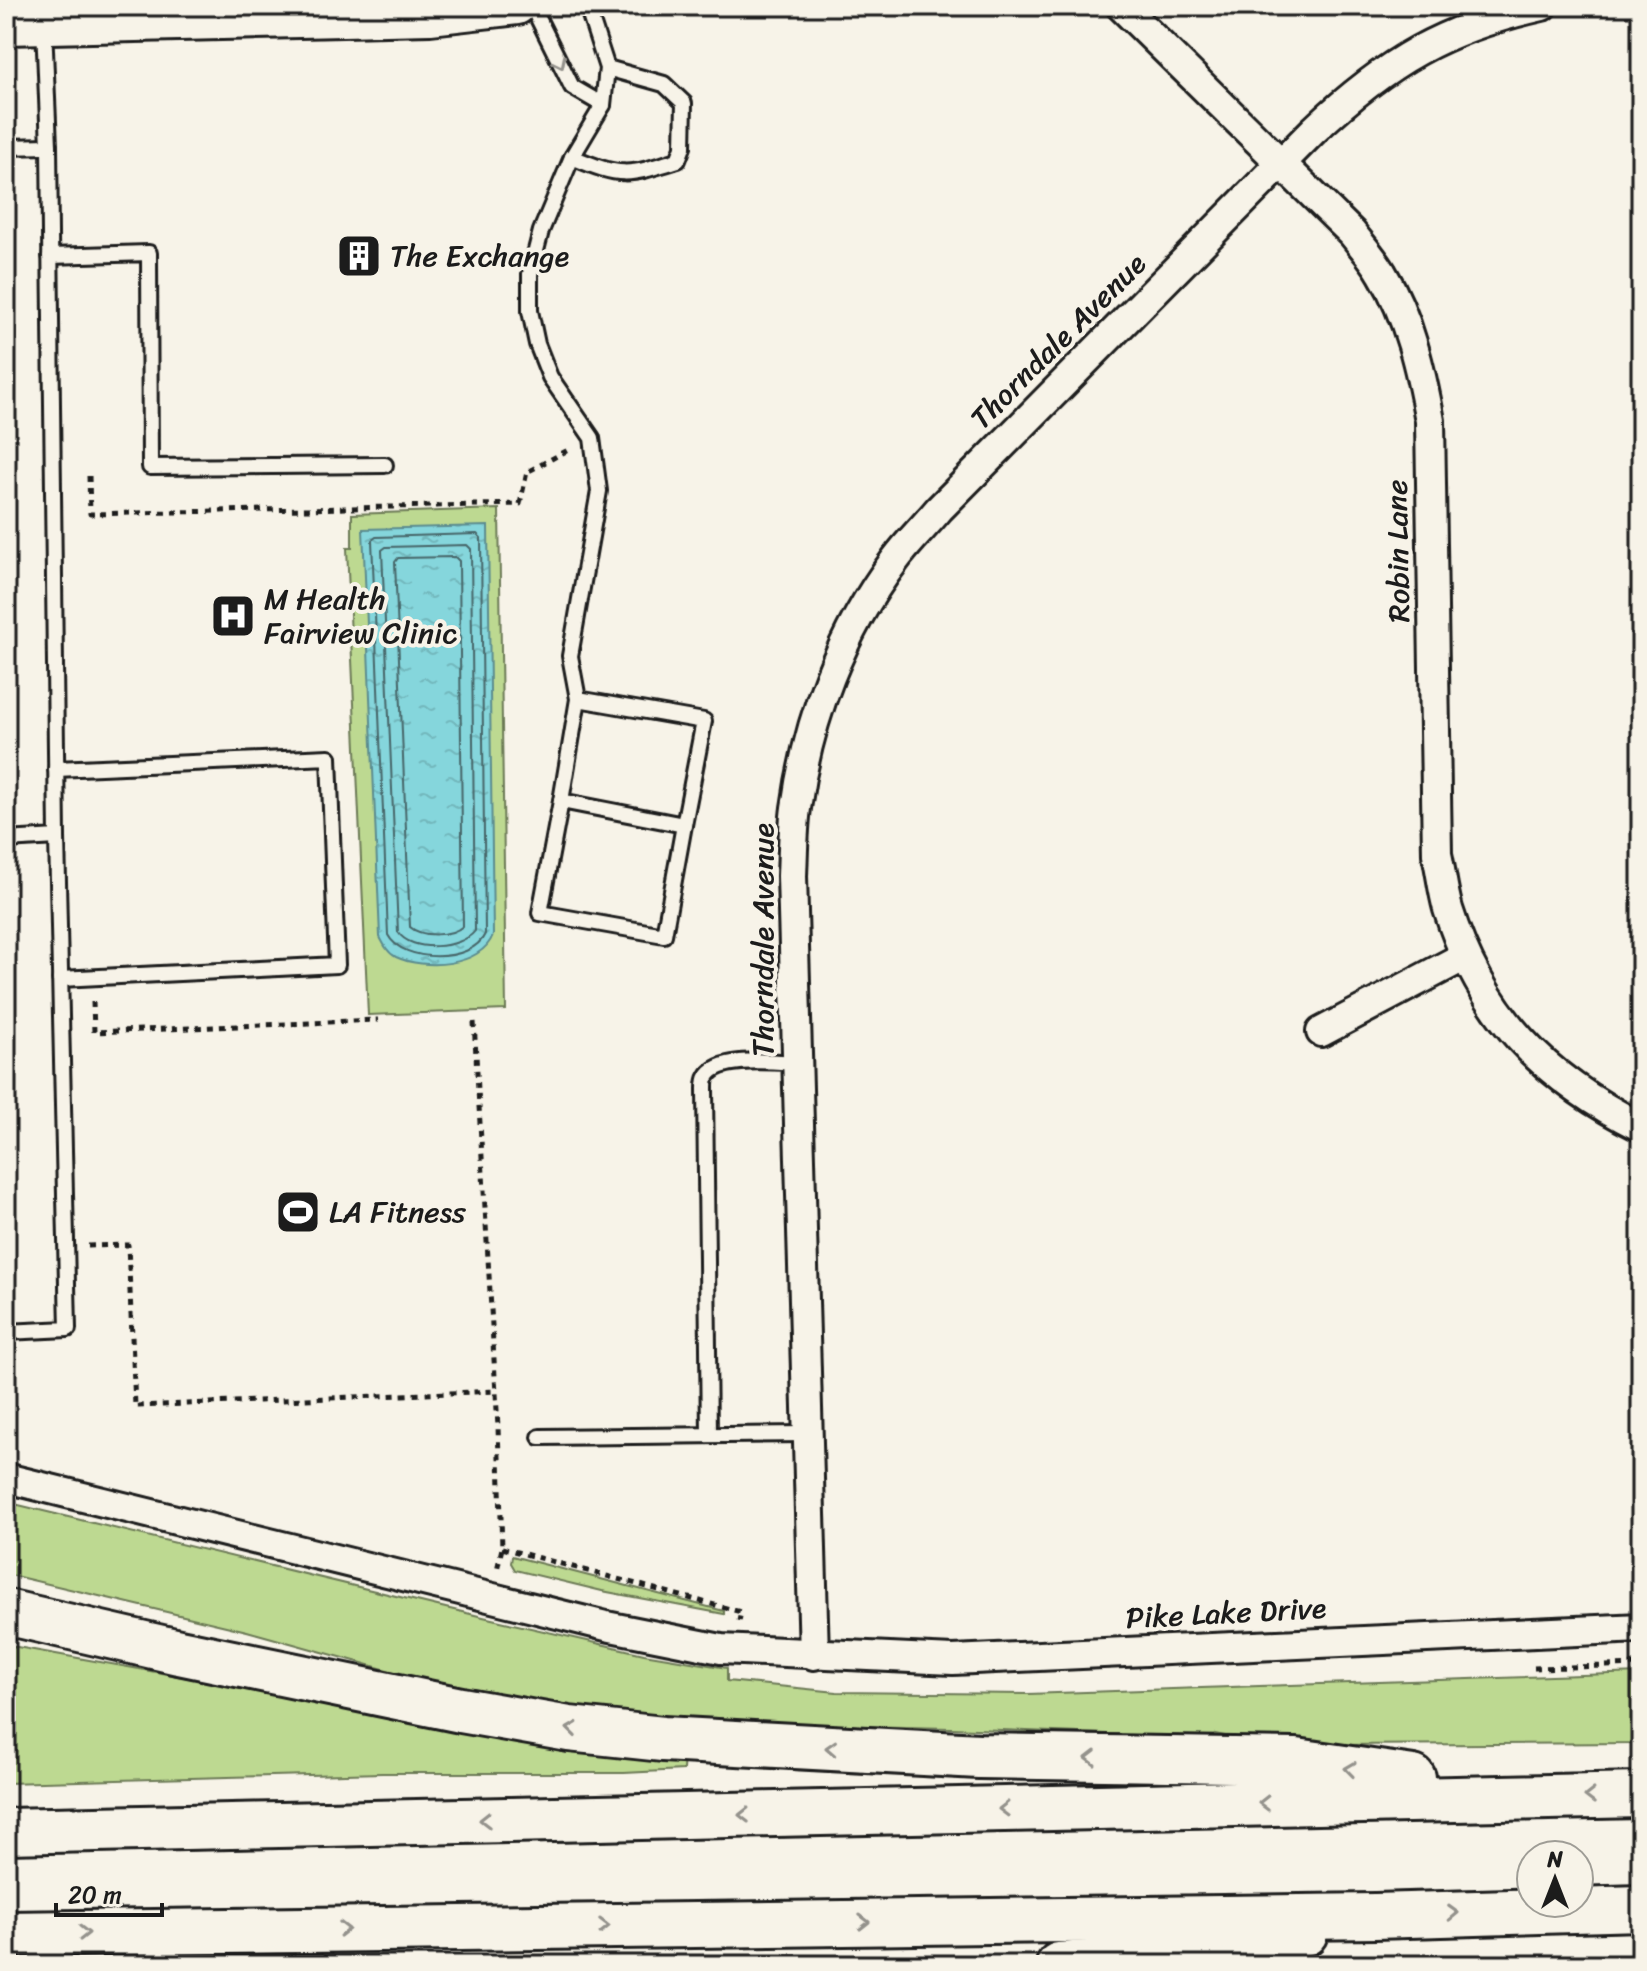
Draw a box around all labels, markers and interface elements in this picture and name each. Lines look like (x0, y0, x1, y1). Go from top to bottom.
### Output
one-way arrow (550, 54, 566, 69)
place label: The Exchange (390, 229, 569, 283)
building icon: The Exchange (335, 232, 383, 280)
street label: Thorndale Avenue (956, 239, 1160, 443)
street label: Robin Lane (1370, 479, 1426, 623)
place label: M Health Fairview Clinic (264, 572, 457, 660)
hospital icon: M Health Fairview Clinic (209, 592, 257, 640)
street label: Thorndale Avenue (736, 823, 790, 1057)
place label: LA Fitness (329, 1185, 466, 1239)
sports icon: LA Fitness (274, 1188, 322, 1236)
street label: Pike Lake Drive (1124, 1581, 1328, 1645)
one-way arrow (565, 1721, 579, 1738)
one-way arrow (824, 1740, 837, 1757)
one-way arrow (1084, 1749, 1097, 1766)
one-way arrow (1343, 1761, 1357, 1778)
one-way arrow (1583, 1787, 1596, 1804)
one-way arrow (1257, 1794, 1270, 1811)
one-way arrow (997, 1800, 1010, 1817)
one-way arrow (737, 1806, 750, 1823)
one-way arrow (478, 1812, 491, 1829)
north arrow (1515, 1839, 1595, 1919)
text: N (1546, 1840, 1563, 1879)
scale bar (56, 1867, 162, 1917)
text: 20 m (68, 1874, 122, 1916)
one-way arrow (1447, 1905, 1460, 1922)
one-way arrow (858, 1914, 871, 1931)
one-way arrow (598, 1917, 611, 1935)
one-way arrow (338, 1920, 351, 1938)
one-way arrow (78, 1924, 91, 1942)

